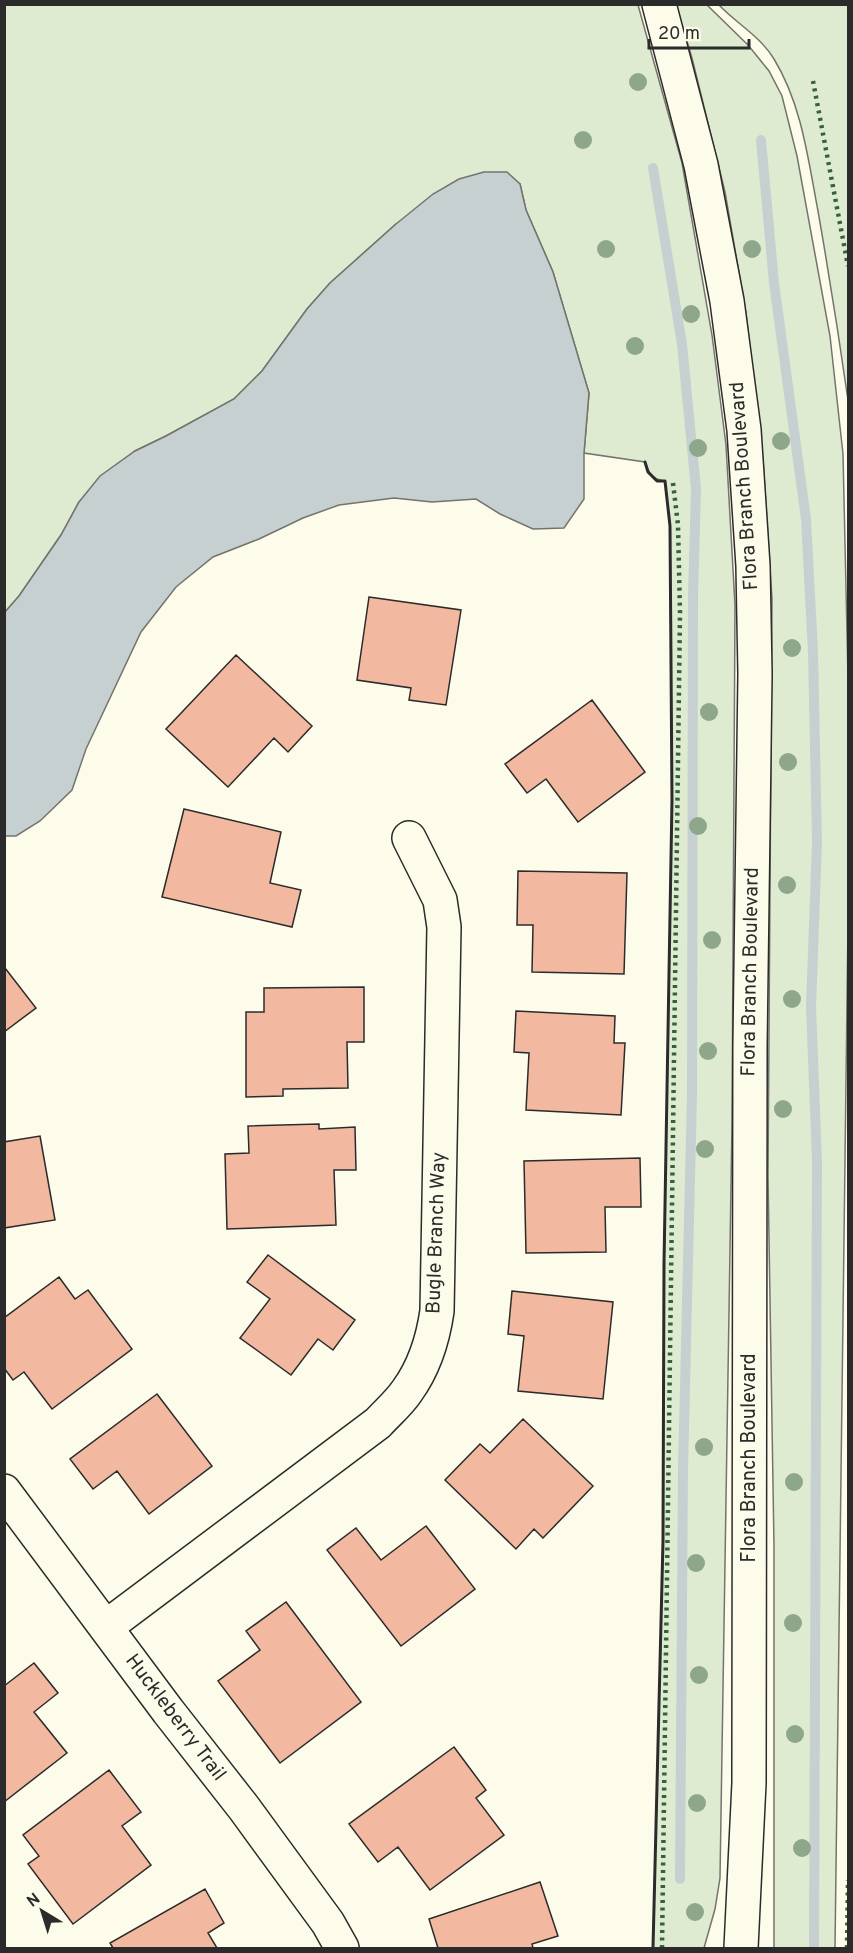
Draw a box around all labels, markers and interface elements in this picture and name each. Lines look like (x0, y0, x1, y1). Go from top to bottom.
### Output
scale bar (649, 12, 750, 50)
text: 20 m (658, 23, 700, 46)
street label: Flora Branch Boulevard (725, 381, 765, 591)
street label: Flora Branch Boulevard (736, 867, 766, 1077)
street label: Bugle Branch Way (421, 1152, 453, 1314)
street label: Flora Branch Boulevard (737, 1353, 763, 1563)
street label: Huckleberry Trail (119, 1649, 231, 1787)
north arrow (12, 1881, 72, 1941)
text: N (23, 1889, 45, 1912)

